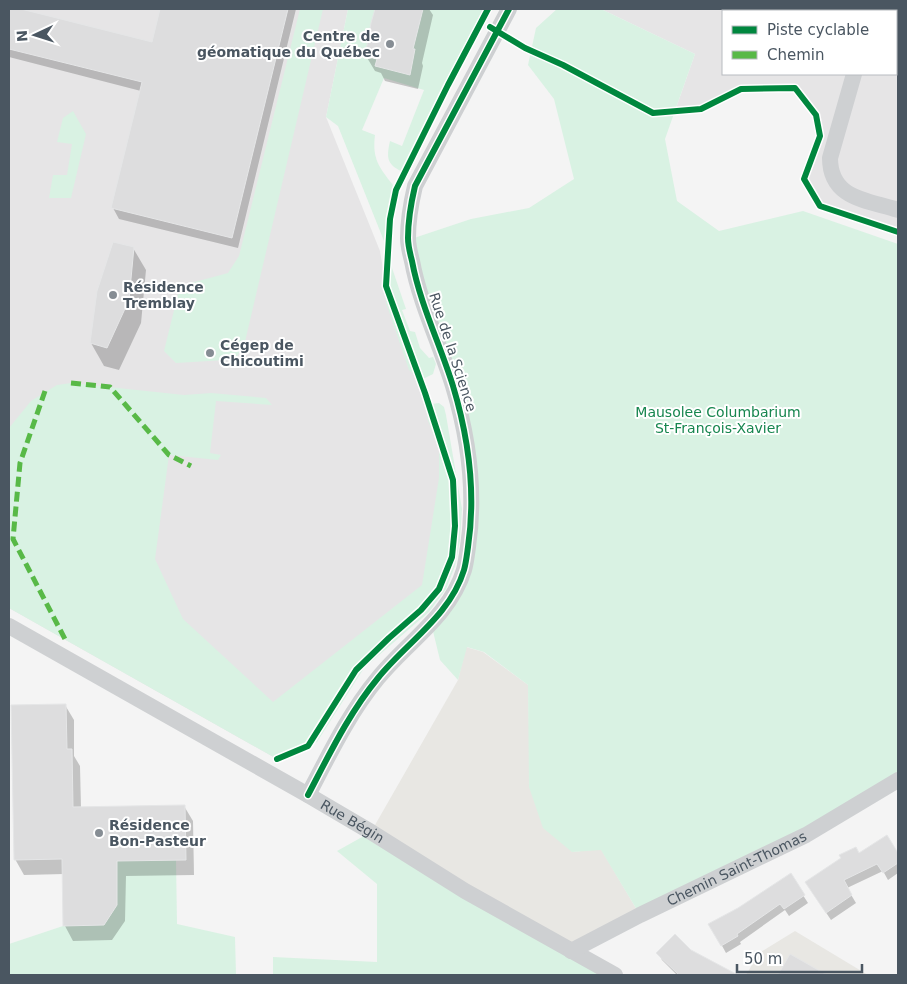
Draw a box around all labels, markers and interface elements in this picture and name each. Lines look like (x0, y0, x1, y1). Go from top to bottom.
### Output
north arrow (10, 10, 60, 60)
legend (722, 10, 897, 75)
text: Piste cyclable (767, 21, 869, 39)
place label: Centre de géomatique du Québec (197, 28, 380, 60)
text: N (14, 30, 30, 42)
marker: Centre de géomatique du Québec (384, 38, 396, 50)
text: Chemin (767, 46, 825, 64)
place label: Résidence Tremblay (123, 279, 204, 311)
marker: Résidence Tremblay (107, 289, 119, 301)
street label: Rue de la Science (426, 290, 480, 414)
place label: Cégep de Chicoutimi (220, 337, 304, 369)
marker: Cégep de Chicoutimi (204, 347, 216, 359)
park label: Mausolee Columbarium St-François-Xavier (635, 404, 801, 436)
street label: Rue Bégin (318, 796, 387, 846)
place label: Résidence Bon-Pasteur (109, 817, 206, 849)
marker: Résidence Bon-Pasteur (93, 827, 105, 839)
street label: Chemin Saint-Thomas (664, 828, 809, 909)
scale bar (737, 942, 862, 974)
text: 50 m (744, 950, 782, 968)

